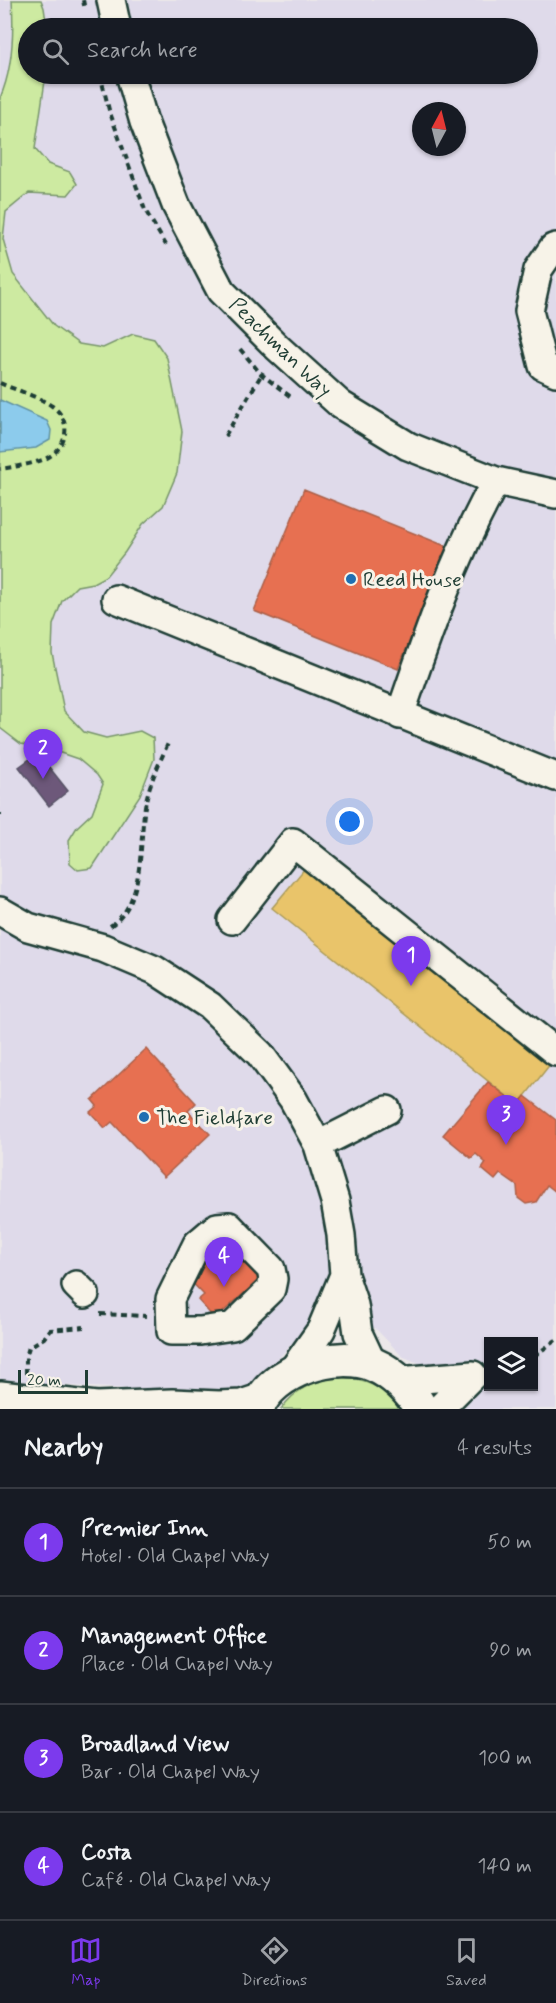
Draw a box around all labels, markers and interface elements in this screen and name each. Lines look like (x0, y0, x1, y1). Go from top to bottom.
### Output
search box (18, 18, 538, 84)
icon: search (39, 35, 72, 68)
text: Search here (87, 37, 198, 65)
north arrow (412, 102, 466, 156)
street label: Peachman Way (223, 291, 338, 404)
place label: Reed House (363, 566, 462, 594)
marker: Reed House (344, 572, 358, 586)
pin: 2 (24, 730, 63, 779)
your location (335, 807, 364, 836)
pin: 1 (392, 936, 430, 986)
pin: 3 (486, 1096, 526, 1145)
place label: The Fieldfare (156, 1104, 273, 1132)
marker: The Fieldfare (137, 1110, 151, 1124)
pin: 4 (204, 1238, 244, 1287)
map controls (484, 1337, 538, 1391)
button: layers (484, 1337, 538, 1391)
scale bar (18, 1367, 88, 1394)
text: 20 m (27, 1370, 61, 1391)
text: Nearby (24, 1431, 103, 1465)
text: 4 results (457, 1435, 532, 1462)
text: Premier Inn (81, 1515, 208, 1543)
text: 1 (39, 1529, 48, 1556)
text: 50 m (487, 1529, 532, 1556)
text: Hotel · Old Chapel Way (81, 1543, 269, 1570)
text: Management Office (81, 1623, 267, 1651)
text: 2 (39, 1637, 48, 1664)
text: 90 m (489, 1637, 532, 1664)
text: Place · Old Chapel Way (81, 1651, 273, 1678)
text: Broadland View (81, 1731, 229, 1759)
text: 3 (39, 1745, 48, 1772)
text: 100 m (478, 1745, 532, 1772)
text: Bar · Old Chapel Way (81, 1759, 260, 1786)
text: Costa (81, 1839, 132, 1867)
text: 4 (38, 1853, 49, 1880)
text: 140 m (478, 1853, 532, 1880)
text: Café · Old Chapel Way (81, 1867, 271, 1894)
tab: Map (69, 1934, 102, 1991)
tab: Directions (241, 1934, 307, 1991)
tab: Saved (446, 1934, 487, 1991)

